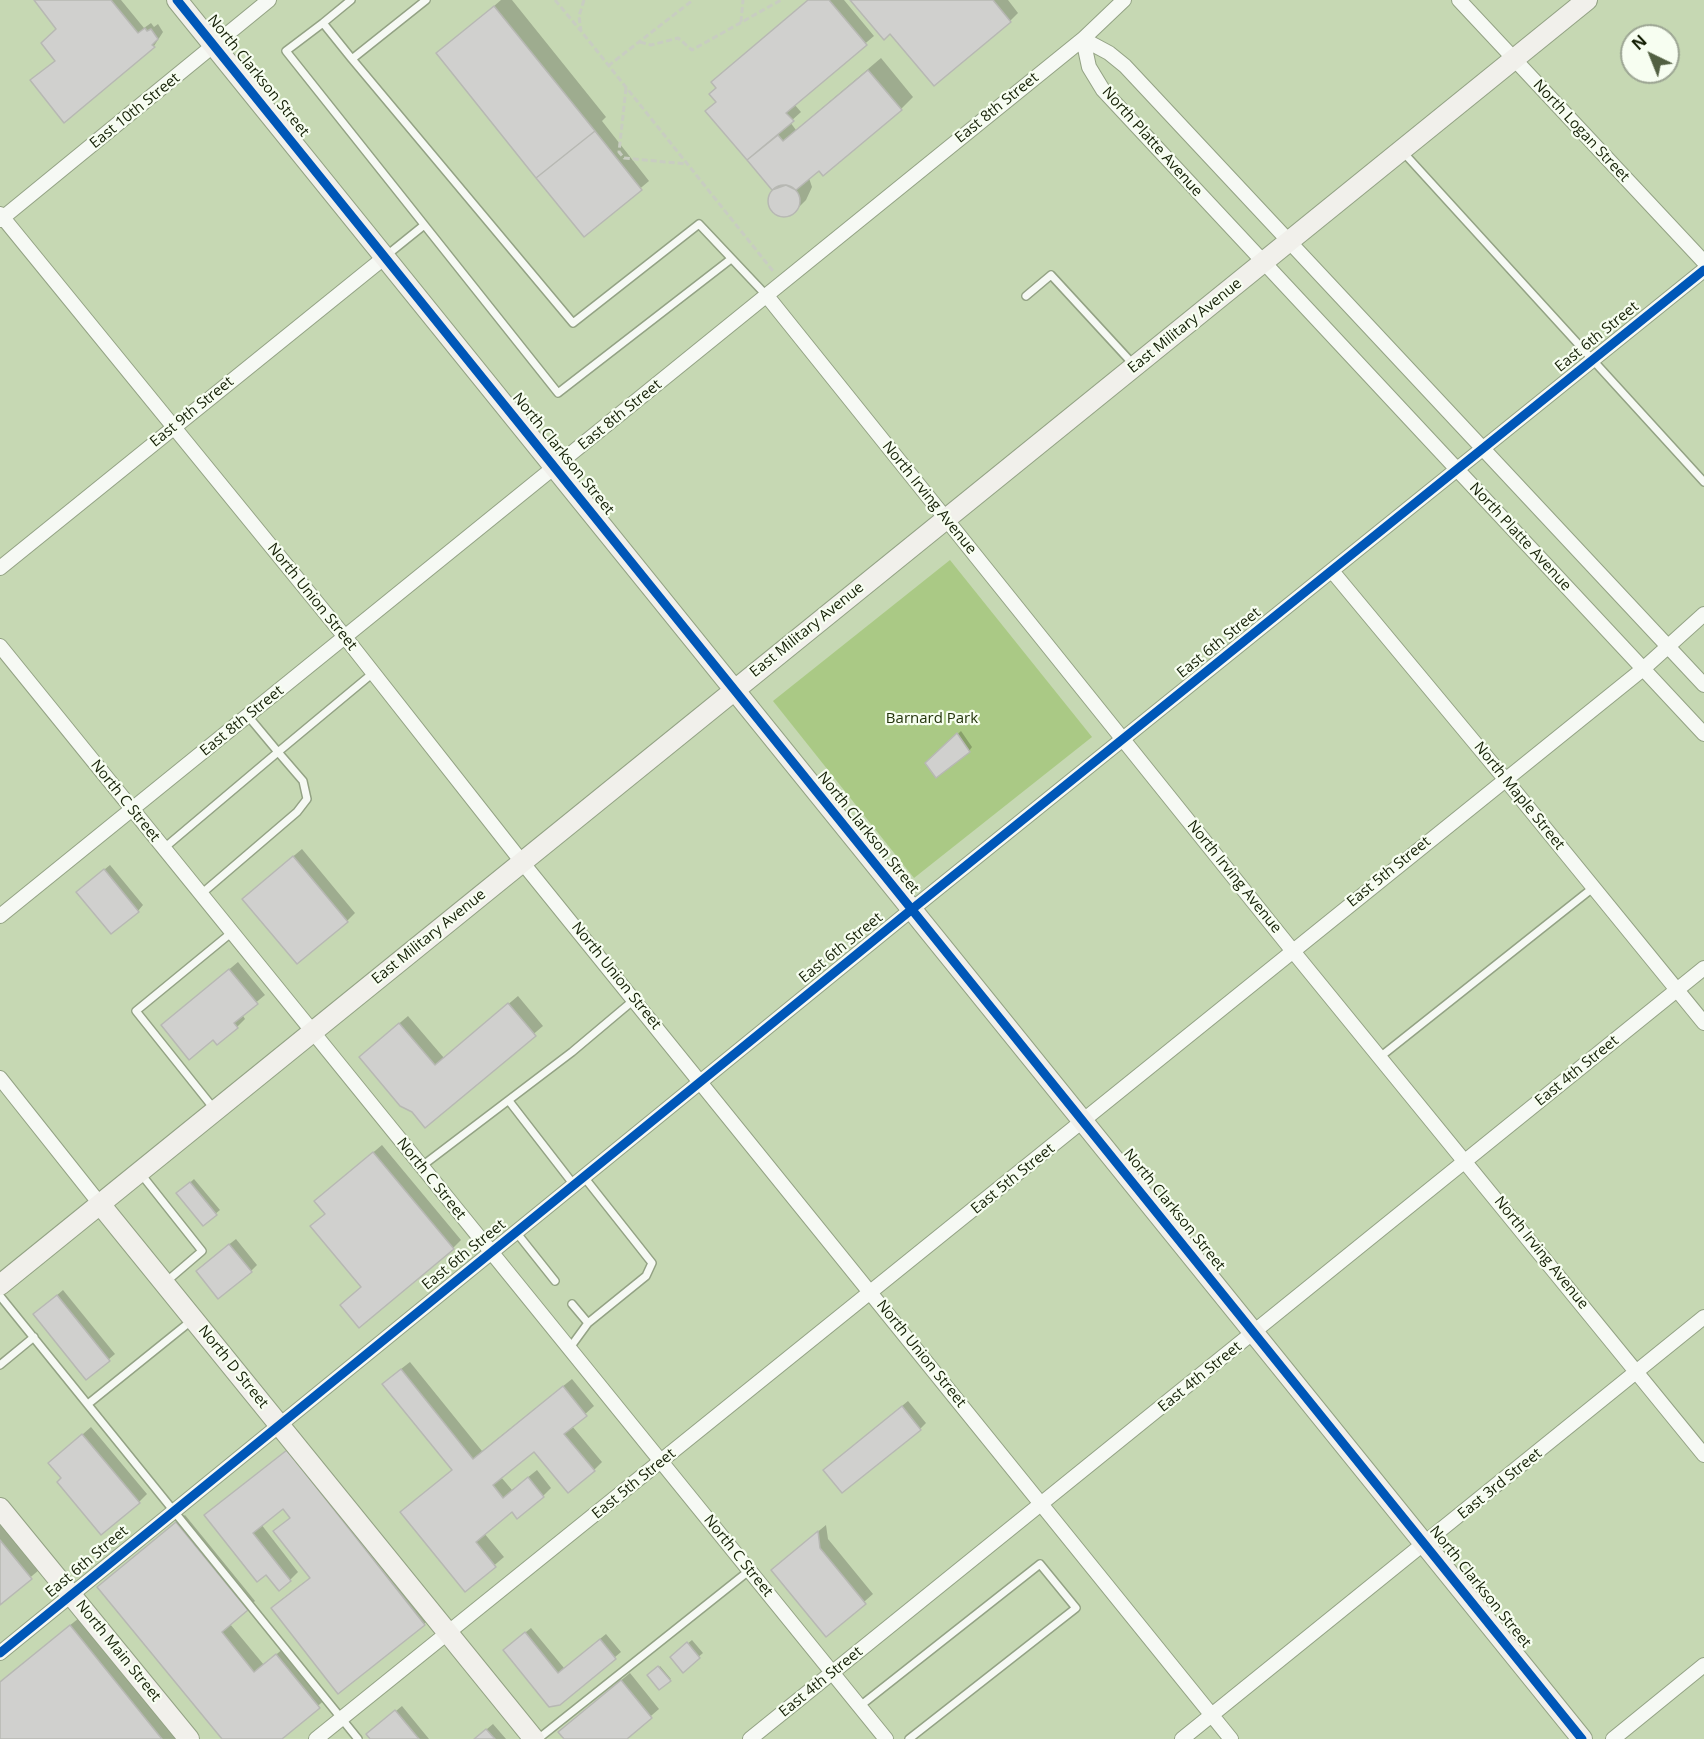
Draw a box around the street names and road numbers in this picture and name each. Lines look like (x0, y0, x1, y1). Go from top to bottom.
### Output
street label: North Clarkson Street (203, 11, 313, 141)
street label: East 10th Street (86, 69, 184, 153)
street label: East 8th Street (952, 69, 1042, 147)
street label: North Logan Street (1529, 76, 1633, 186)
street label: North Platte Avenue (1098, 83, 1206, 201)
street label: East Military Avenue (1124, 275, 1246, 377)
street label: East 6th Street (1552, 298, 1642, 376)
street label: East 9th Street (147, 373, 237, 451)
street label: East 8th Street (575, 376, 665, 454)
street label: North Clarkson Street (508, 389, 618, 519)
street label: North Irving Avenue (878, 438, 980, 558)
street label: North Platte Avenue (1465, 479, 1575, 595)
street label: North Union Street (263, 540, 361, 654)
street label: East Military Avenue (746, 579, 868, 681)
street label: East 6th Street (1174, 604, 1264, 682)
street label: East 8th Street (197, 682, 287, 760)
street label: North Maple Street (1470, 738, 1568, 854)
street label: North C Street (86, 756, 164, 846)
street label: North Clarkson Street (813, 768, 923, 898)
street label: North Irving Avenue (1183, 817, 1285, 937)
street label: East 5th Street (1344, 833, 1434, 911)
street label: East Military Avenue (368, 886, 490, 988)
street label: East 6th Street (796, 909, 886, 987)
street label: North Union Street (567, 919, 665, 1033)
street label: East 4th Street (1532, 1032, 1622, 1110)
street label: North C Street (392, 1134, 470, 1224)
street label: East 5th Street (968, 1140, 1058, 1218)
street label: North Clarkson Street (1119, 1145, 1229, 1275)
street label: North Irving Avenue (1490, 1193, 1592, 1313)
street label: East 6th Street (419, 1216, 509, 1294)
street label: North Union Street (872, 1297, 970, 1411)
street label: North D Street (194, 1322, 272, 1412)
street label: East 4th Street (1155, 1338, 1245, 1416)
street label: East 5th Street (589, 1445, 679, 1523)
street label: East 3rd Street (1454, 1445, 1546, 1523)
street label: North C Street (699, 1511, 777, 1601)
street label: East 6th Street (42, 1522, 132, 1602)
street label: North Clarkson Street (1425, 1522, 1535, 1652)
street label: North Main Street (72, 1597, 164, 1705)
street label: East 4th Street (776, 1643, 866, 1721)

